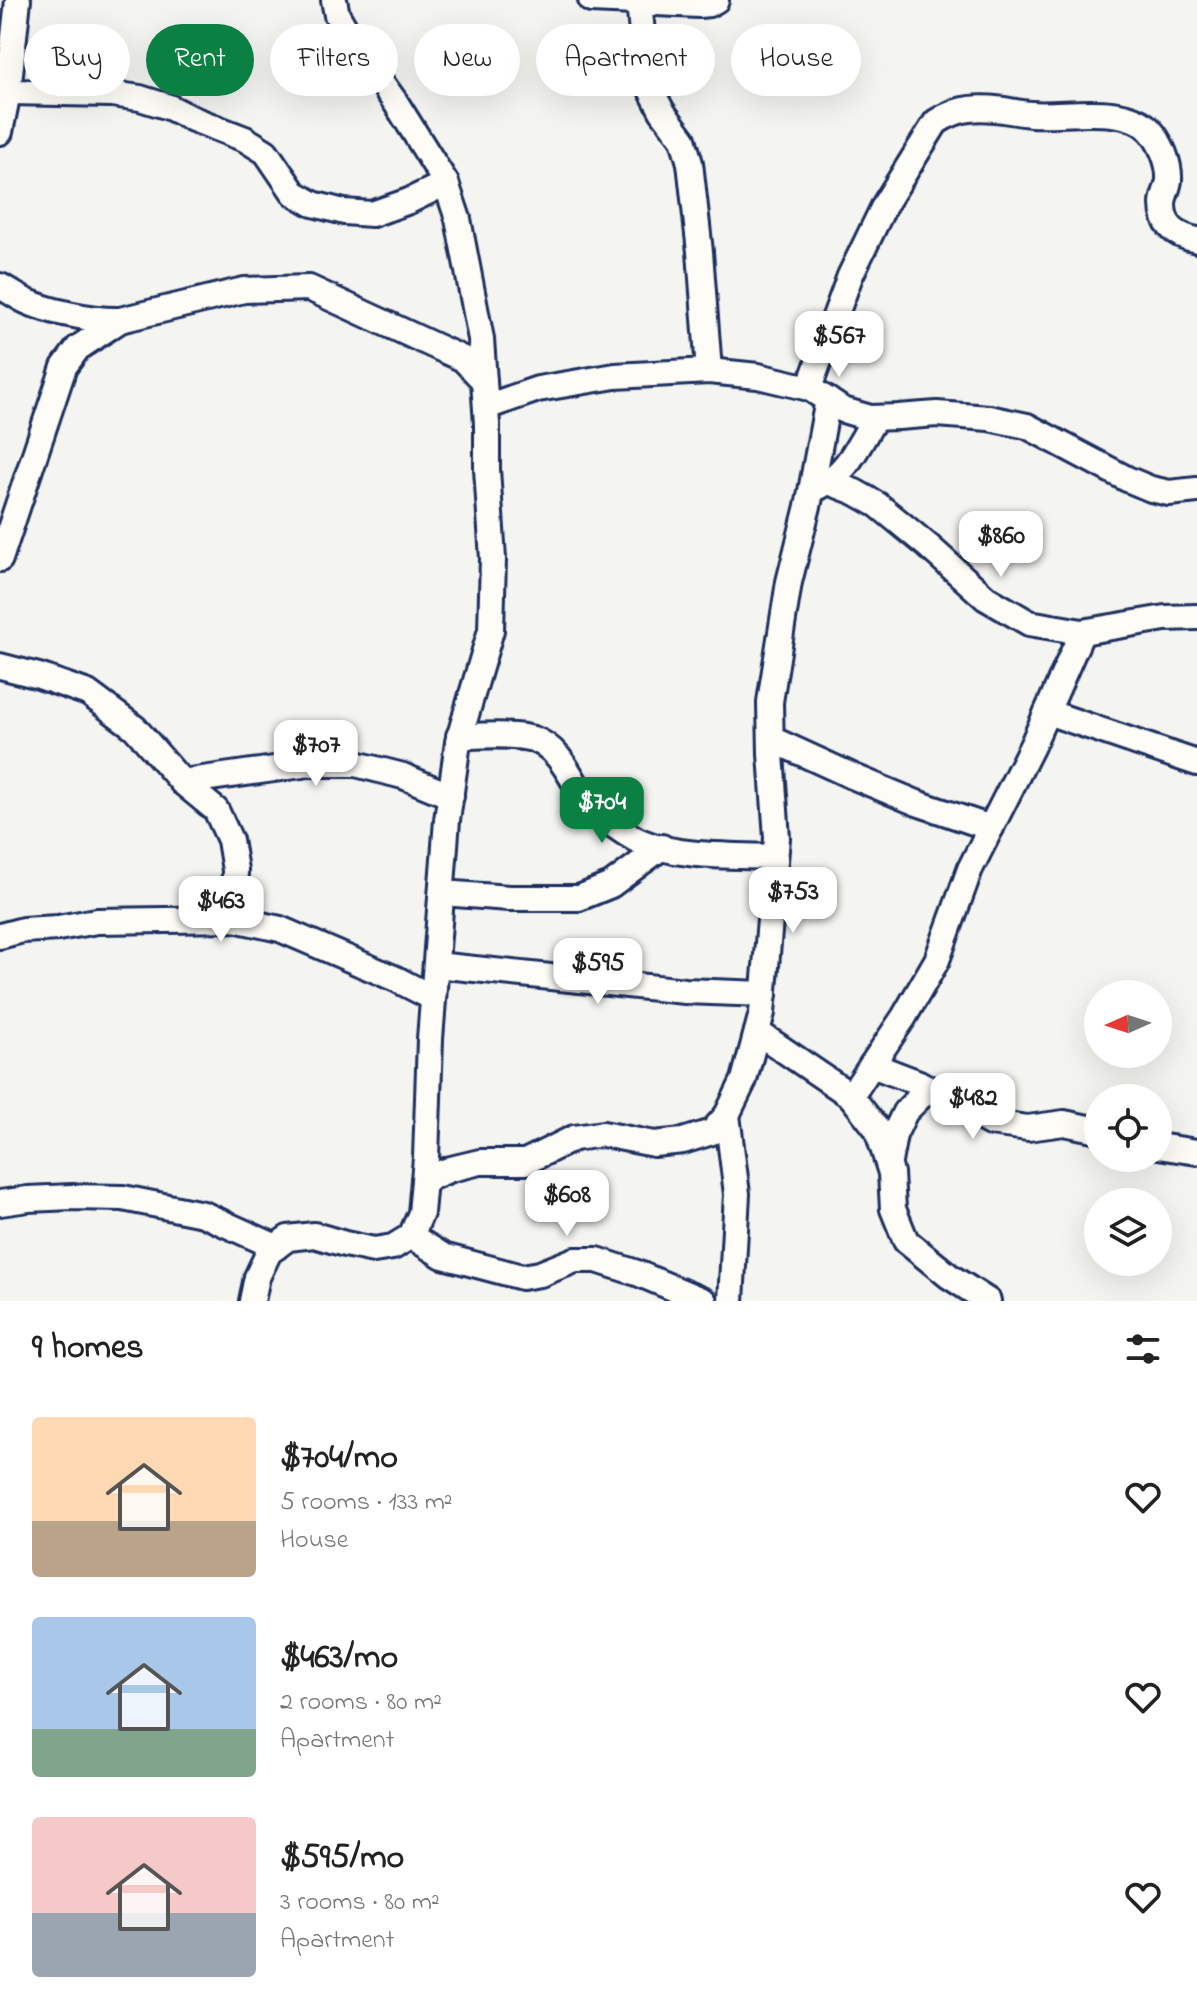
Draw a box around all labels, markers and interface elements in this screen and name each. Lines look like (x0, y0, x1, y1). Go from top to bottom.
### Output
chip: Buy (24, 24, 130, 96)
chip: Rent (146, 24, 254, 96)
chip: Filters (270, 24, 398, 96)
chip: New (414, 24, 520, 96)
chip: Apartment (536, 24, 715, 96)
chip: House (731, 24, 861, 96)
pin: $567 (792, 311, 886, 379)
text: $567 (813, 318, 865, 356)
pin: $860 (954, 511, 1048, 579)
text: $860 (977, 518, 1025, 556)
pin: $707 (269, 720, 363, 788)
text: $707 (292, 727, 340, 765)
pin: $704 (555, 777, 649, 845)
text: $704 (578, 784, 626, 822)
pin: $753 (746, 867, 840, 935)
text: $753 (767, 874, 819, 912)
pin: $463 (174, 876, 268, 944)
text: $463 (197, 883, 245, 921)
pin: $595 (551, 938, 645, 1006)
text: $595 (571, 945, 625, 983)
north arrow (1084, 980, 1172, 1068)
map controls (1084, 980, 1172, 1276)
pin: $482 (926, 1073, 1020, 1141)
text: $482 (948, 1080, 998, 1118)
button: locate (1084, 1084, 1172, 1172)
pin: $608 (520, 1170, 614, 1238)
text: $608 (543, 1177, 591, 1215)
button: layers (1084, 1188, 1172, 1276)
text: 9 homes (32, 1324, 144, 1374)
icon: filters (1121, 1327, 1165, 1371)
text: $704/mo (280, 1434, 398, 1484)
icon: home (96, 1449, 192, 1545)
icon: heart (1121, 1475, 1165, 1519)
text: 5 rooms · 133 m² (280, 1484, 453, 1522)
text: House (280, 1522, 348, 1560)
text: $463/mo (280, 1634, 398, 1684)
icon: home (96, 1649, 192, 1745)
icon: heart (1121, 1675, 1165, 1719)
text: 2 rooms · 80 m² (280, 1684, 442, 1722)
text: Apartment (280, 1722, 394, 1760)
text: $595/mo (280, 1834, 404, 1884)
icon: home (96, 1849, 192, 1945)
icon: heart (1121, 1875, 1165, 1919)
text: 3 rooms · 80 m² (280, 1884, 440, 1922)
text: Apartment (280, 1922, 394, 1960)

